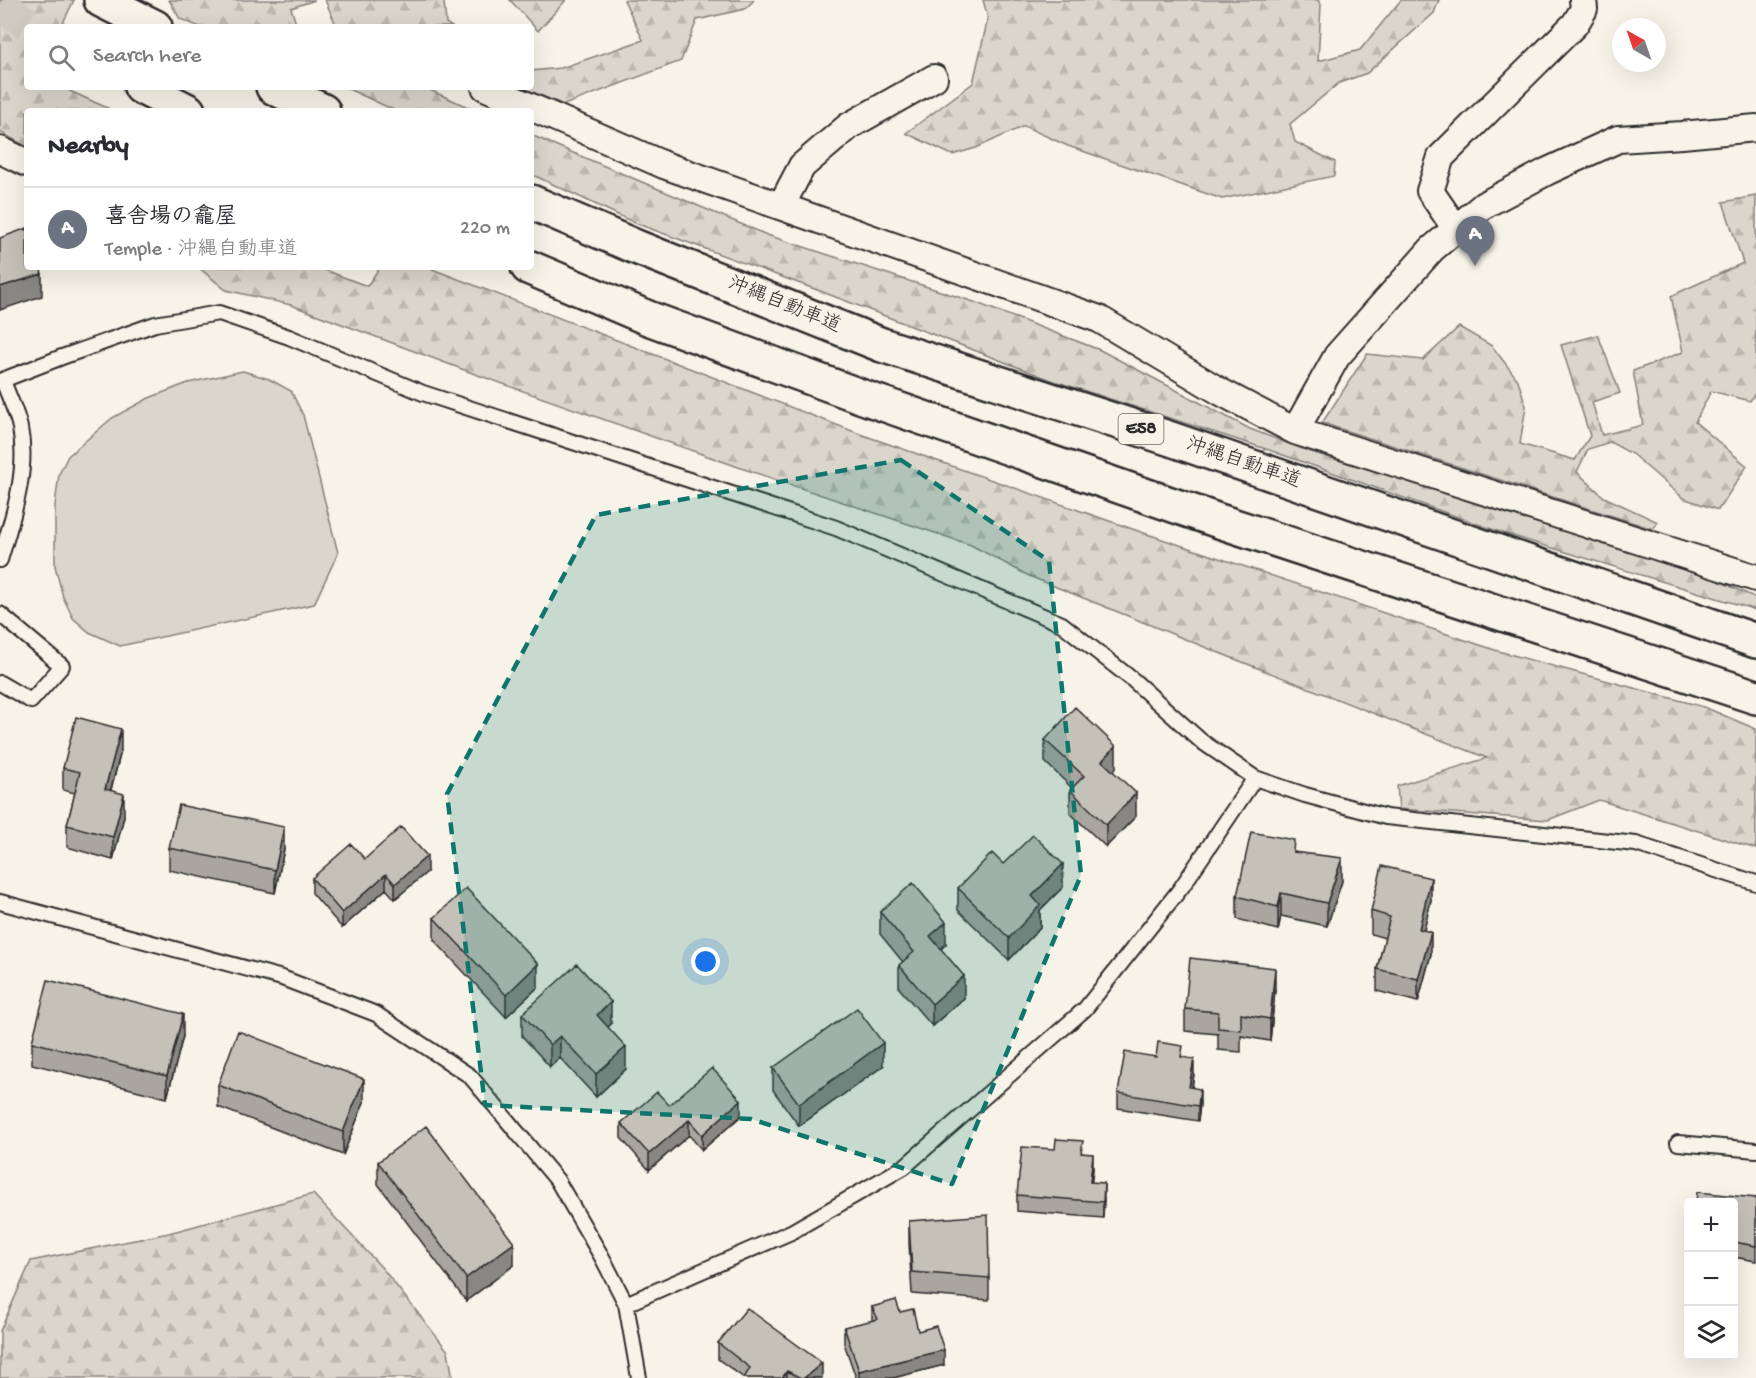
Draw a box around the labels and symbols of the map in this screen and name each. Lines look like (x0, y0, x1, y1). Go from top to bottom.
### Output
north arrow (1612, 18, 1666, 72)
pin: A (1456, 216, 1494, 266)
street label: 沖縄自動車道 (724, 271, 845, 339)
road number: E58 (1118, 414, 1164, 444)
street label: 沖縄自動車道 (1183, 432, 1304, 494)
your location (691, 947, 720, 976)

